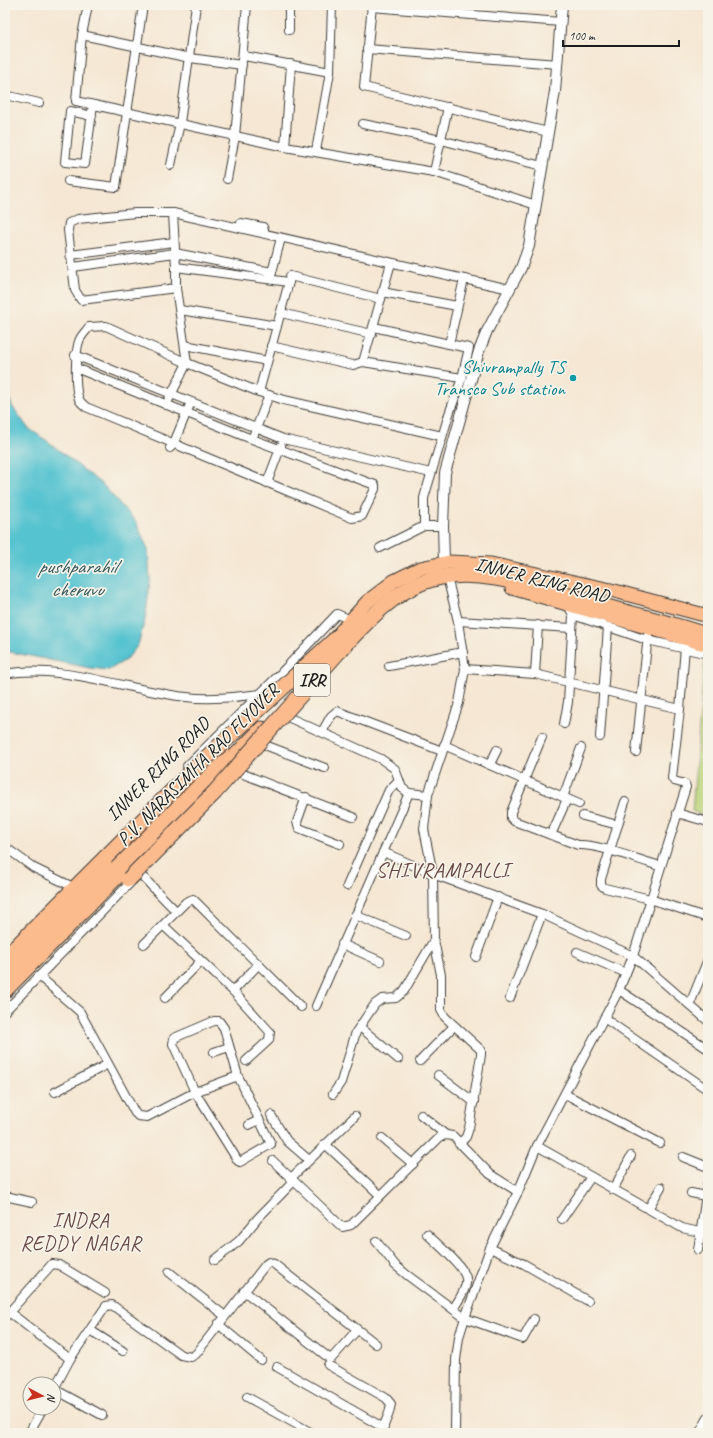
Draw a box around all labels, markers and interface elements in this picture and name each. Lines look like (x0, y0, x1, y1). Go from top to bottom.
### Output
scale bar (563, 22, 679, 48)
text: 100 m (569, 28, 596, 44)
place label: Shivrampally TS Transco Sub station (434, 355, 568, 401)
marker: Shivrampally TS Transco Sub station (568, 373, 578, 383)
street label: INNER RING ROAD (473, 552, 613, 609)
water label: pushparahil cheruvu (37, 554, 123, 602)
road number: IRR (294, 664, 330, 696)
street label: P.V. NARASIMHA RAO FLYOVER (112, 677, 286, 851)
street label: INNER RING ROAD (101, 711, 216, 826)
district label: SHIVRAMPALLI (376, 857, 514, 883)
district label: INDRA REDDY NAGAR (21, 1208, 143, 1256)
north arrow (22, 1376, 62, 1416)
text: N (44, 1393, 59, 1404)

